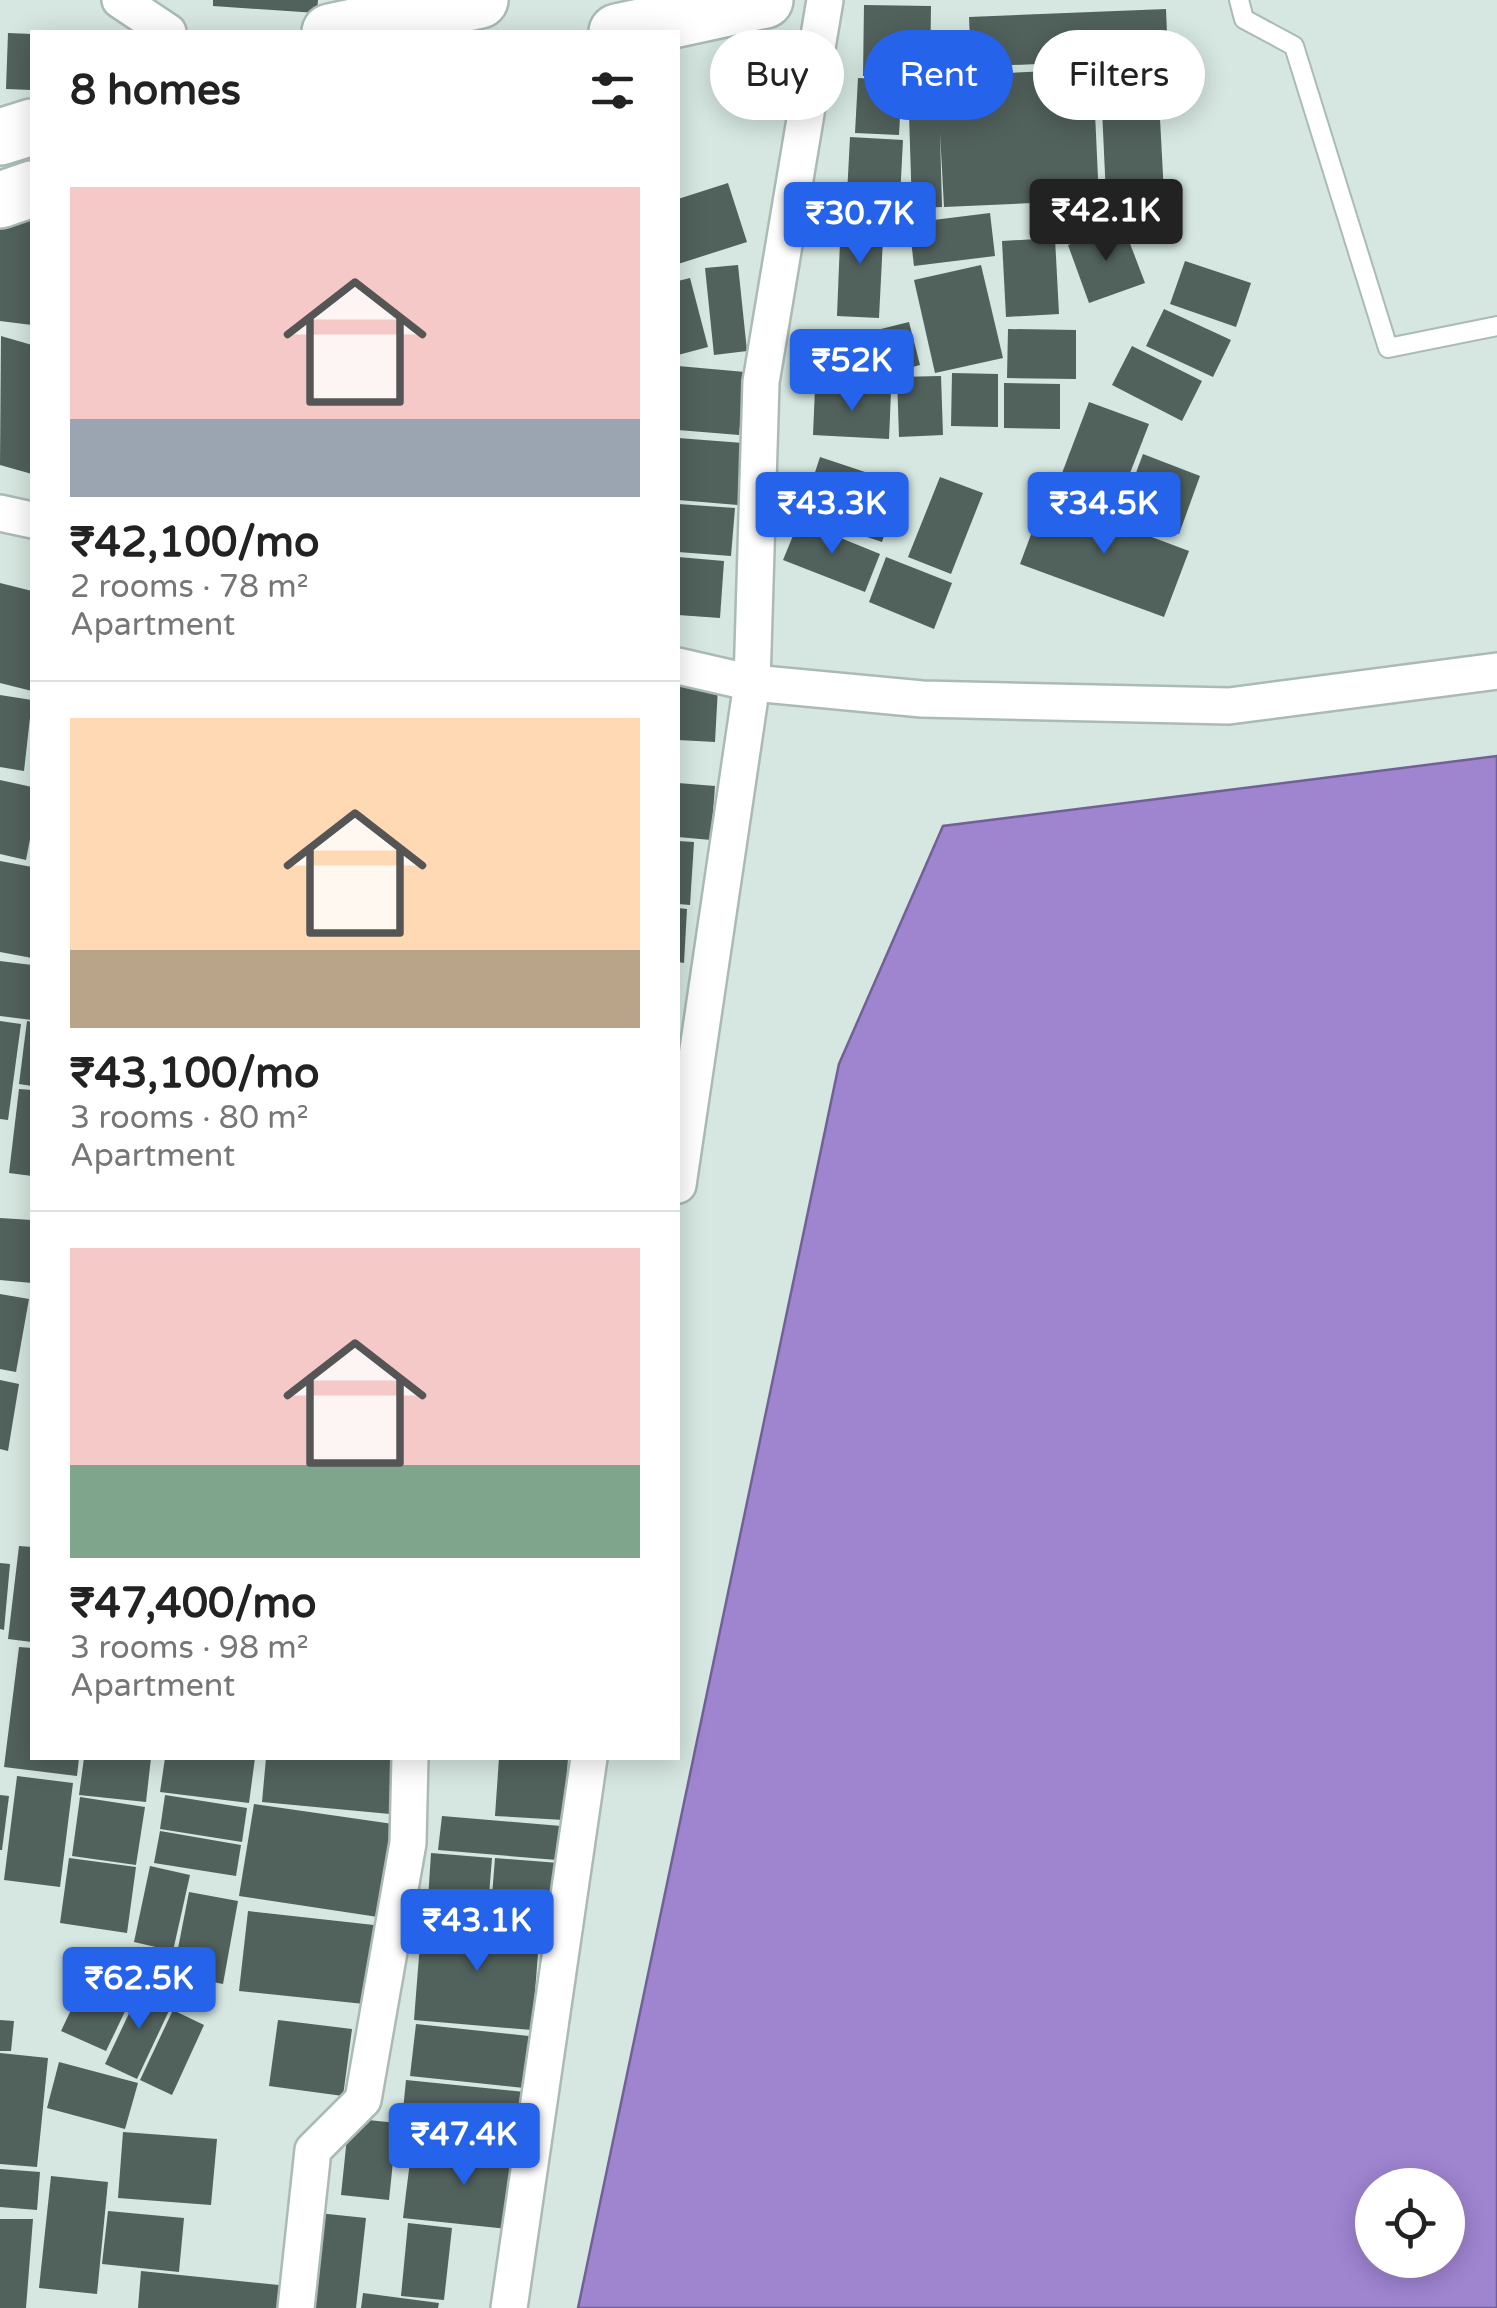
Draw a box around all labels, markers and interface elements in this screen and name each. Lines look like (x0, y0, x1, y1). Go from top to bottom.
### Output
chip: Buy (710, 30, 844, 120)
chip: Rent (864, 30, 1013, 120)
chip: Filters (1033, 30, 1205, 120)
icon: filters (585, 63, 640, 118)
text: 8 homes (70, 65, 241, 116)
pin: ₹42.1K (1025, 179, 1187, 264)
pin: ₹30.7K (779, 182, 941, 267)
text: ₹42.1K (1052, 192, 1160, 230)
text: ₹30.7K (806, 195, 914, 233)
icon: home (265, 252, 445, 432)
pin: ₹52K (793, 329, 911, 414)
text: ₹52K (812, 342, 892, 380)
pin: ₹43.3K (751, 472, 913, 557)
pin: ₹34.5K (1023, 472, 1185, 557)
text: ₹43.3K (778, 485, 886, 523)
text: ₹34.5K (1050, 485, 1158, 523)
text: ₹42,100/mo (70, 517, 319, 568)
text: 2 rooms · 78 m² (70, 568, 309, 606)
text: Apartment (70, 606, 235, 644)
icon: home (265, 783, 445, 963)
text: ₹43,100/mo (70, 1048, 319, 1099)
text: 3 rooms · 80 m² (70, 1099, 309, 1137)
text: Apartment (70, 1137, 235, 1175)
icon: home (265, 1313, 445, 1493)
text: ₹47,400/mo (70, 1578, 317, 1629)
text: 3 rooms · 98 m² (70, 1629, 309, 1667)
text: Apartment (70, 1667, 235, 1705)
pin: ₹43.1K (396, 1889, 558, 1974)
text: ₹43.1K (423, 1902, 531, 1940)
pin: ₹62.5K (58, 1947, 220, 2032)
text: ₹62.5K (85, 1960, 193, 1998)
pin: ₹47.4K (383, 2103, 545, 2188)
text: ₹47.4K (411, 2116, 517, 2154)
map controls (1355, 2168, 1465, 2278)
button: locate (1355, 2168, 1465, 2278)

